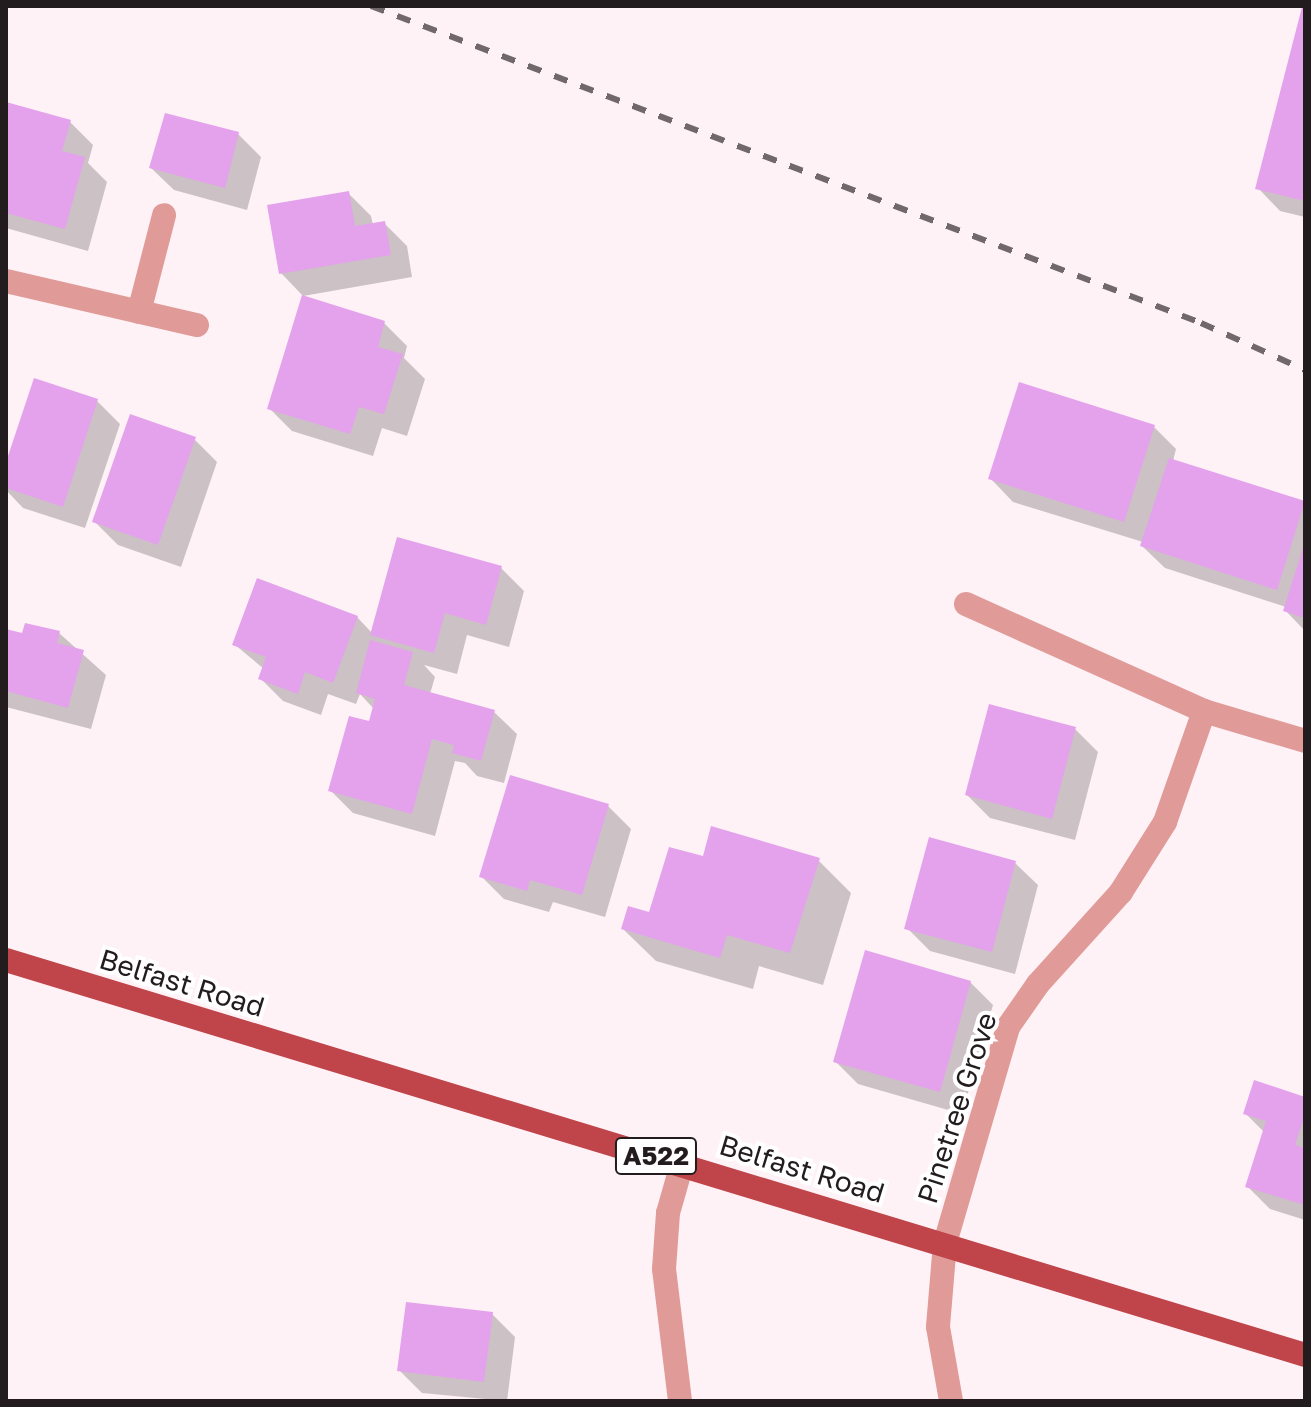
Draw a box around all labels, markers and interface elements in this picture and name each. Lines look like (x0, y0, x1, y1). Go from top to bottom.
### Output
street label: Belfast Road (96, 942, 268, 1024)
street label: Pinetree Grove (910, 1008, 1004, 1208)
street label: Belfast Road (716, 1128, 888, 1210)
road number: A522 (614, 1134, 698, 1178)

